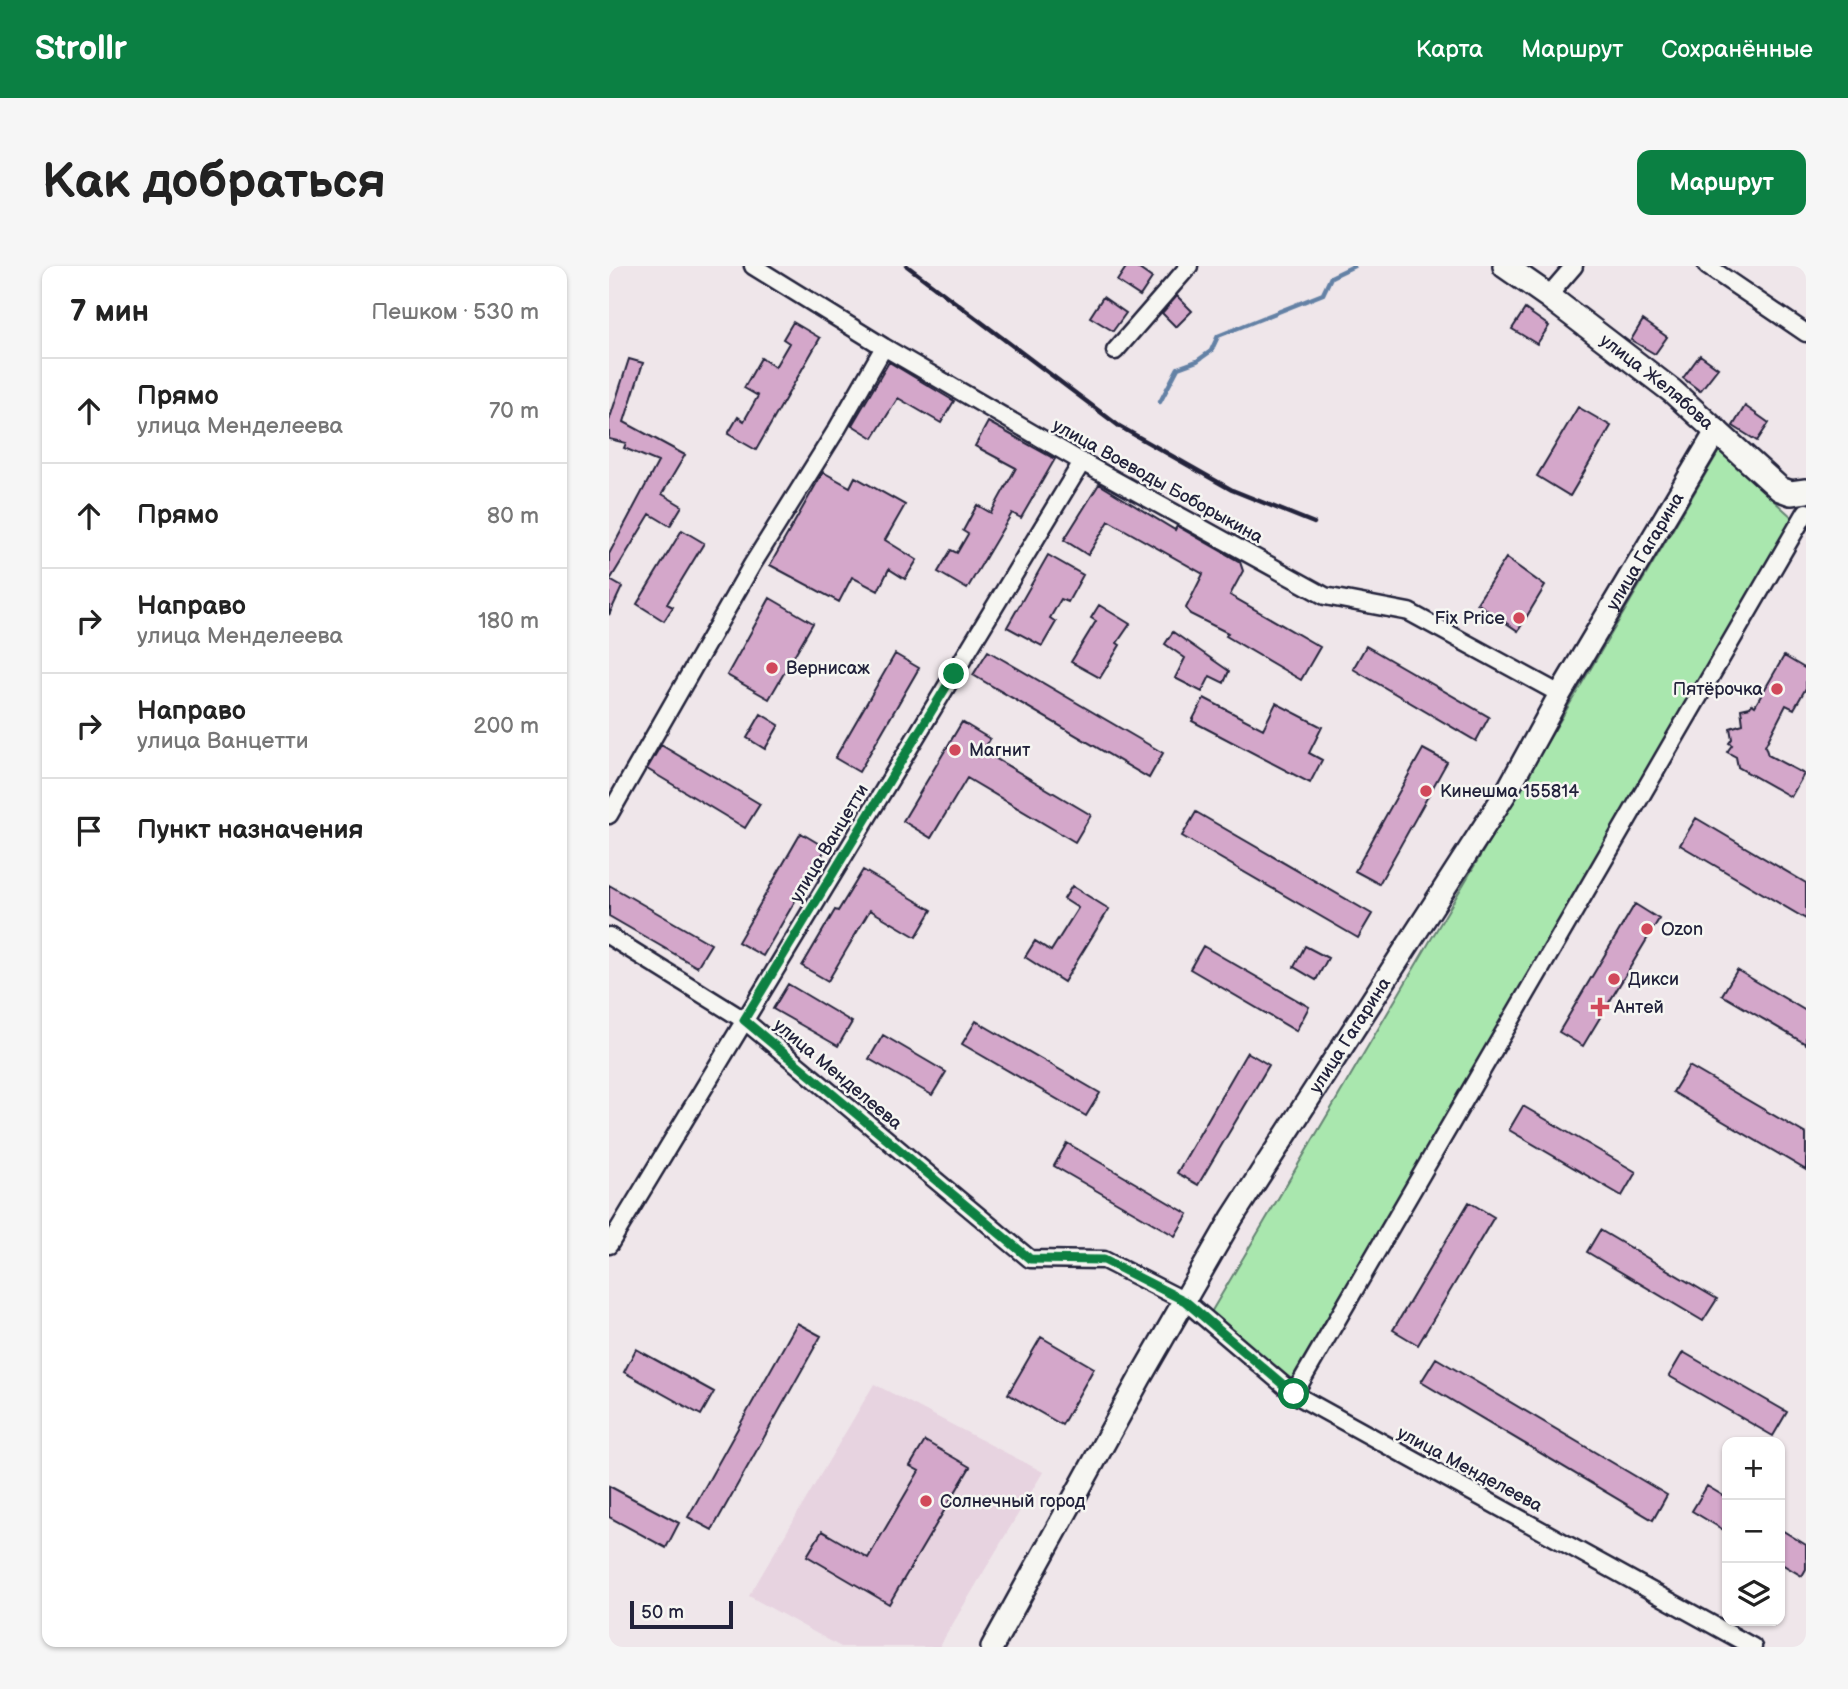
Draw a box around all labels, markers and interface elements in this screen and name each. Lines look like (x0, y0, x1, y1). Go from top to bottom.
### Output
text: Strollr (35, 29, 127, 69)
text: Карта (1416, 35, 1483, 64)
text: Маршрут (1521, 35, 1623, 64)
text: Сохранённые (1661, 35, 1813, 64)
button: Маршрут (1637, 150, 1806, 215)
text: Как добраться (42, 153, 386, 212)
text: 7 мин (70, 294, 149, 330)
text: Пешком · 530 m (371, 298, 539, 326)
street label: улица Желябова (1596, 330, 1718, 435)
text: Прямо (137, 381, 219, 412)
icon: ahead (70, 392, 108, 430)
text: 70 m (489, 397, 539, 425)
text: улица Менделеева (137, 412, 343, 440)
street label: улица Воеводы Боборыкина (1049, 415, 1267, 548)
street label: улица Гагарина (1602, 489, 1689, 614)
icon: ahead (70, 497, 108, 535)
text: Прямо (137, 500, 219, 531)
text: 80 m (487, 502, 539, 530)
text: Направо (137, 591, 246, 622)
icon: right (70, 602, 108, 640)
text: 180 m (478, 607, 539, 635)
place label: Fix Price (1434, 608, 1505, 629)
marker: Fix Price (1511, 610, 1527, 626)
text: улица Менделеева (137, 622, 343, 650)
place label: Вернисаж (786, 658, 870, 679)
route end (938, 658, 969, 689)
marker: Вернисаж (764, 660, 780, 676)
place label: Пятёрочка (1673, 679, 1763, 700)
marker: Пятёрочка (1769, 681, 1785, 697)
text: Направо (137, 696, 246, 727)
icon: right (70, 707, 108, 745)
text: 200 m (473, 712, 539, 740)
text: улица Ванцетти (137, 727, 309, 755)
place label: Магнит (969, 740, 1031, 761)
marker: Магнит (947, 742, 963, 758)
street label: улица Ванцетти (786, 780, 873, 906)
place label: Кинешма 155814 (1440, 781, 1579, 802)
marker: Кинешма 155814 (1418, 783, 1434, 799)
icon: arrive (70, 812, 108, 850)
text: Пункт назначения (137, 815, 363, 846)
place label: Ozon (1661, 919, 1703, 940)
marker: Ozon (1639, 921, 1655, 937)
place label: Дикси (1628, 969, 1679, 990)
marker: Дикси (1606, 971, 1622, 987)
street label: улица Гагарина (1305, 973, 1395, 1097)
place label: Антей (1613, 997, 1664, 1018)
marker: Антей (1592, 999, 1608, 1015)
street label: улица Менделеева (769, 1015, 906, 1134)
route start (1278, 1378, 1309, 1409)
street label: улица Менделеева (1394, 1422, 1546, 1517)
map controls (1722, 1437, 1785, 1626)
button: + (1722, 1437, 1785, 1500)
place label: Солнечный город (940, 1491, 1085, 1512)
marker: Солнечный город (918, 1493, 934, 1509)
button: − (1722, 1500, 1785, 1563)
button: layers (1722, 1563, 1785, 1626)
scale bar (630, 1598, 733, 1630)
text: 50 m (641, 1601, 684, 1624)

